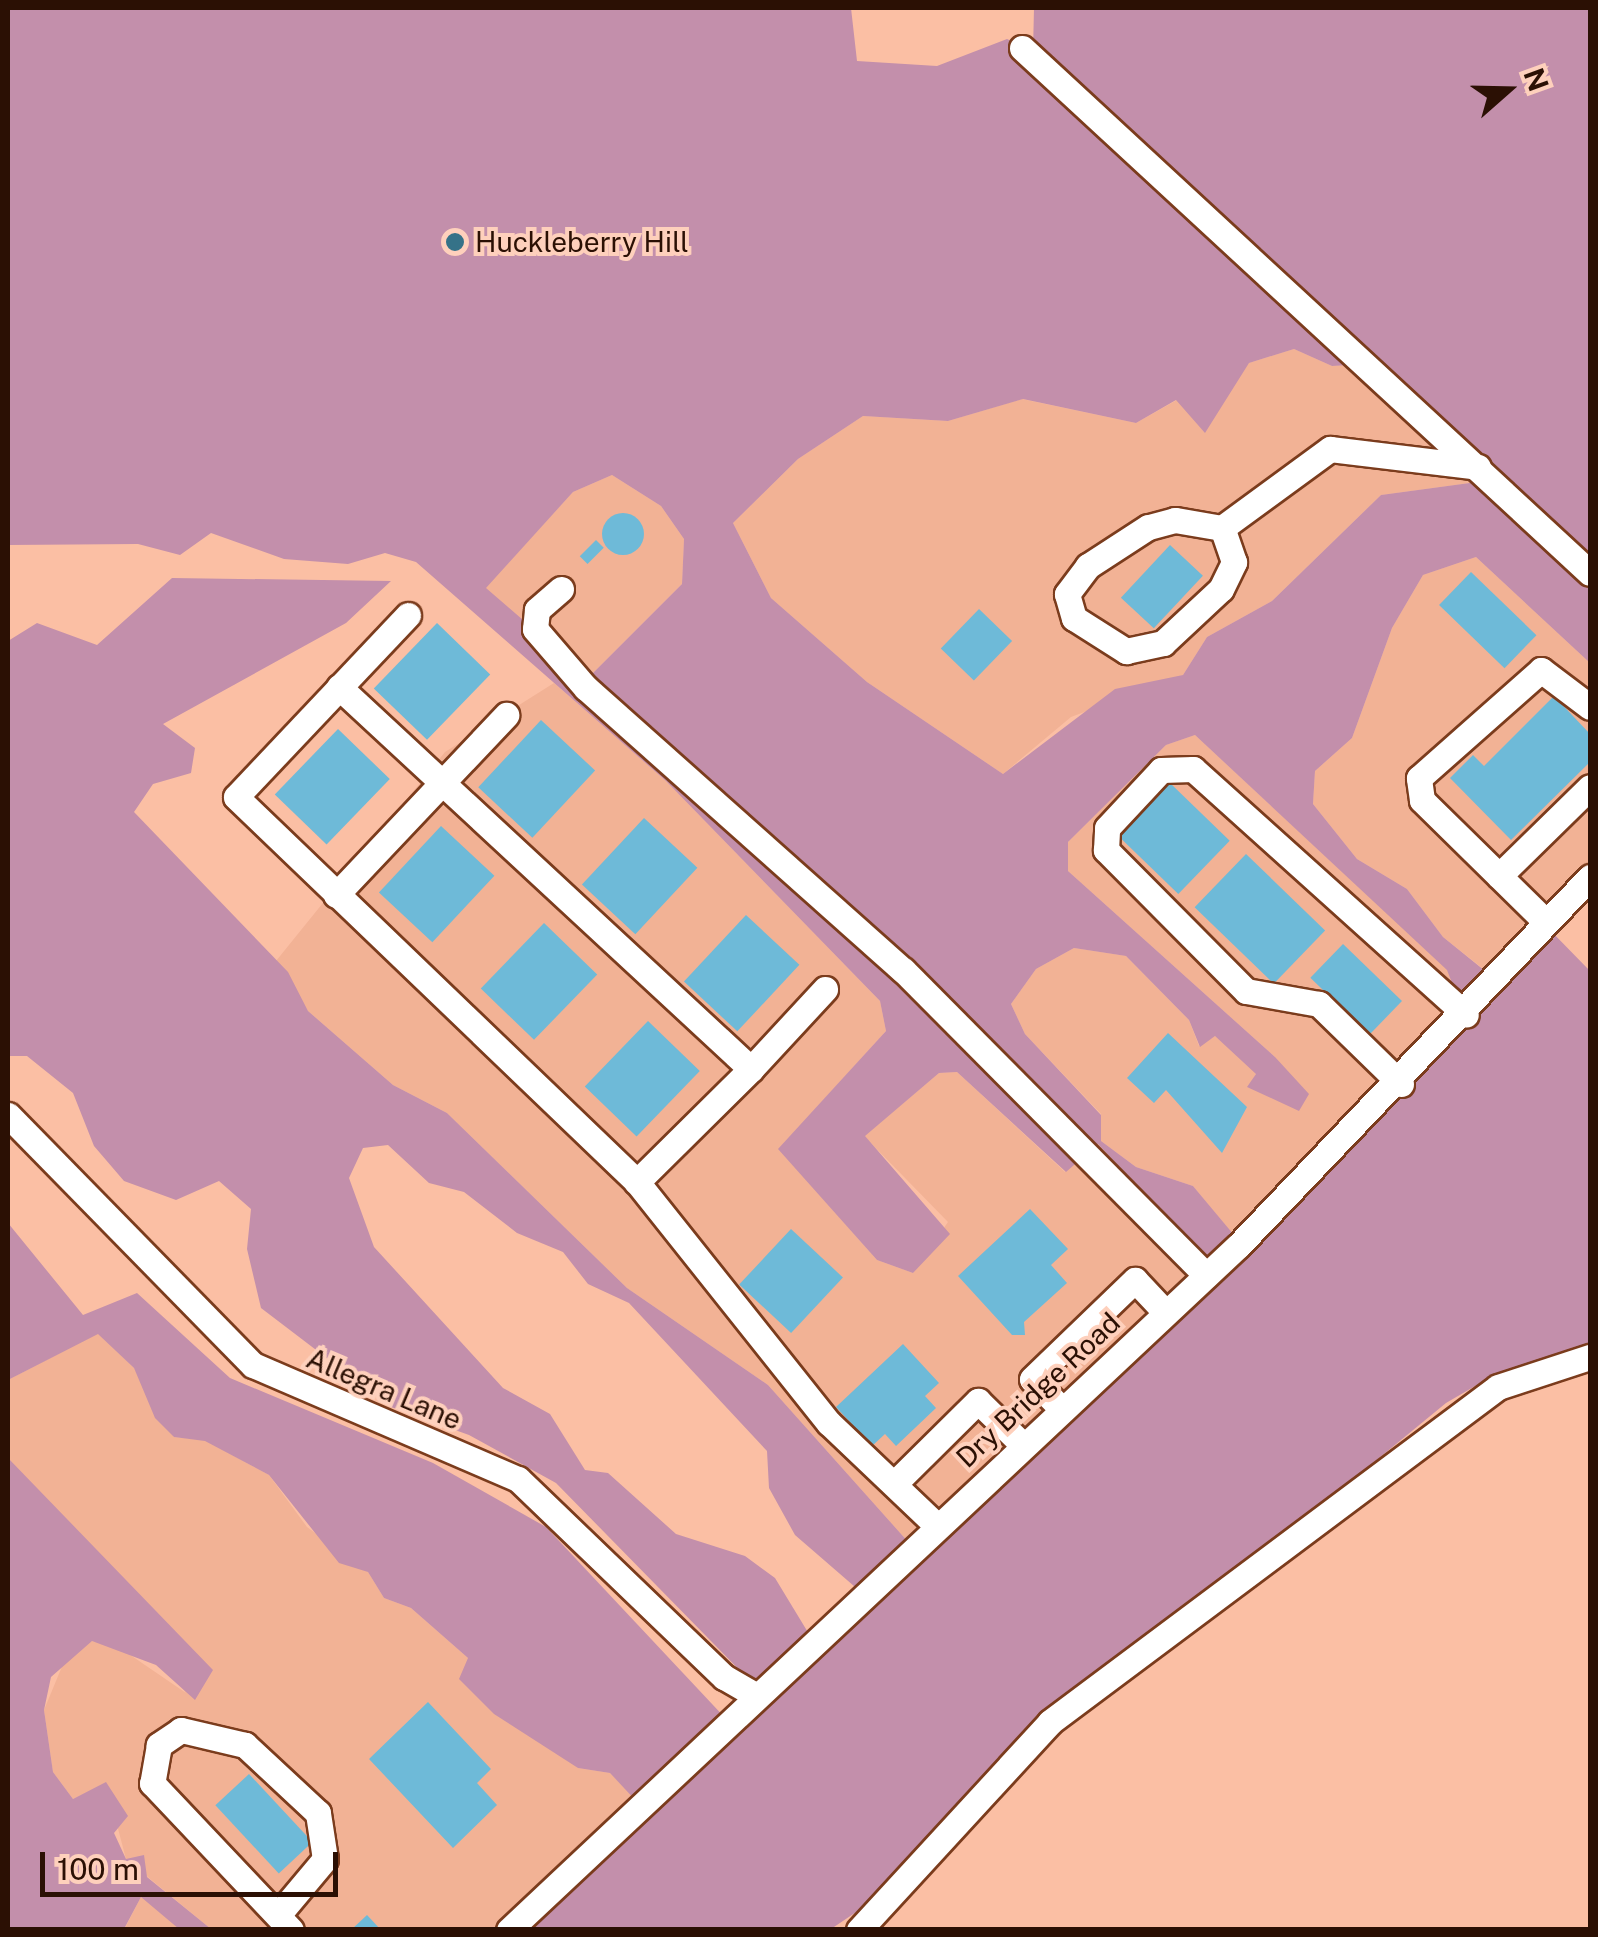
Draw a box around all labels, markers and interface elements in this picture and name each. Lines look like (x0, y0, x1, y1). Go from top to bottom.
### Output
north arrow (1458, 40, 1558, 140)
text: N (1517, 64, 1556, 96)
place label: Huckleberry Hill (475, 225, 689, 259)
marker: Huckleberry Hill (444, 231, 466, 253)
street label: Dry Bridge Road (949, 1305, 1127, 1475)
street label: Allegra Lane (302, 1341, 466, 1437)
scale bar (45, 1832, 342, 1894)
text: 100 m (57, 1851, 139, 1887)

